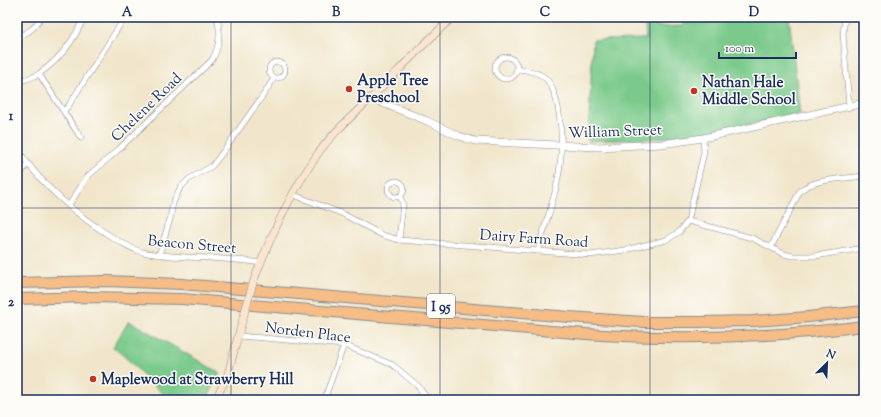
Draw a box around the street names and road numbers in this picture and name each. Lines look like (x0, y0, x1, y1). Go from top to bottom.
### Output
street label: Chelene Road (107, 68, 188, 147)
street label: William Street (568, 120, 662, 145)
street label: Dairy Farm Road (479, 225, 590, 254)
street label: Beacon Street (147, 231, 237, 260)
road number: I 95 (427, 294, 455, 318)
street label: Norden Place (264, 318, 352, 349)

